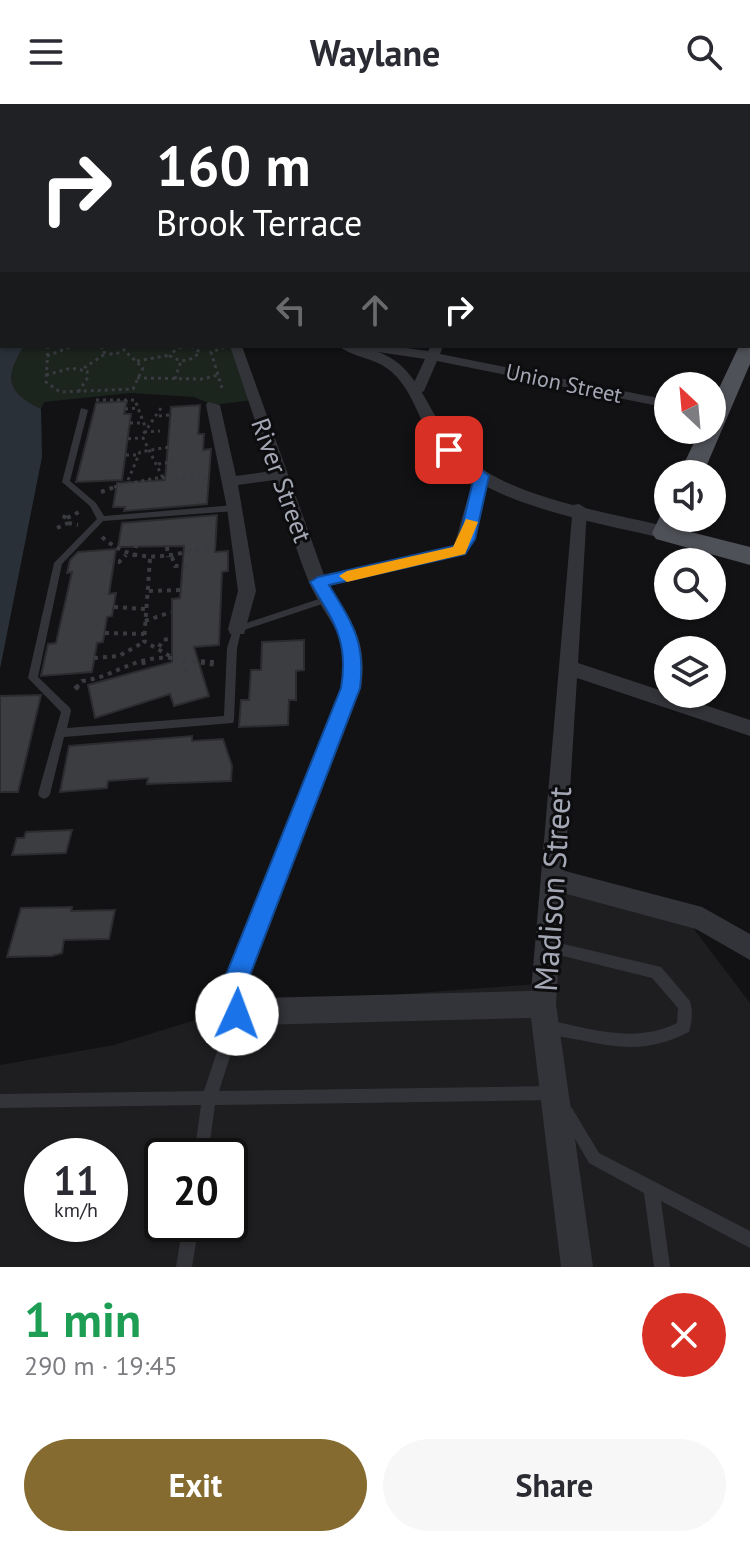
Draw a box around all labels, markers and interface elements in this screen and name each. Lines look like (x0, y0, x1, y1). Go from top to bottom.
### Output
text: Waylane (310, 29, 440, 76)
icon: menu (24, 30, 68, 74)
icon: search (682, 30, 726, 74)
text: 160 m (156, 129, 311, 201)
icon: right (24, 136, 128, 240)
text: Brook Terrace (156, 199, 362, 246)
icon: left (269, 288, 313, 332)
icon: ahead (353, 288, 397, 332)
icon: right (437, 288, 481, 332)
street label: Union Street (503, 357, 625, 409)
north arrow (654, 372, 726, 444)
map controls (654, 372, 726, 708)
street label: River Street (244, 413, 320, 547)
pin (415, 416, 483, 484)
icon: arrive (427, 428, 471, 472)
button: sound (654, 460, 726, 532)
button: search (654, 548, 726, 620)
button: layers (654, 636, 726, 708)
street label: Madison Street (524, 785, 580, 993)
position arrow (195, 972, 279, 1056)
speed limit sign: 20 (144, 1138, 248, 1242)
text: 11 (53, 1154, 99, 1206)
text: km/h (54, 1197, 98, 1223)
text: 1 min (24, 1288, 141, 1350)
button: close (642, 1293, 726, 1377)
text: 290 m · 19:45 (24, 1349, 178, 1382)
button: Exit (24, 1439, 367, 1531)
button: Share (383, 1439, 726, 1531)

